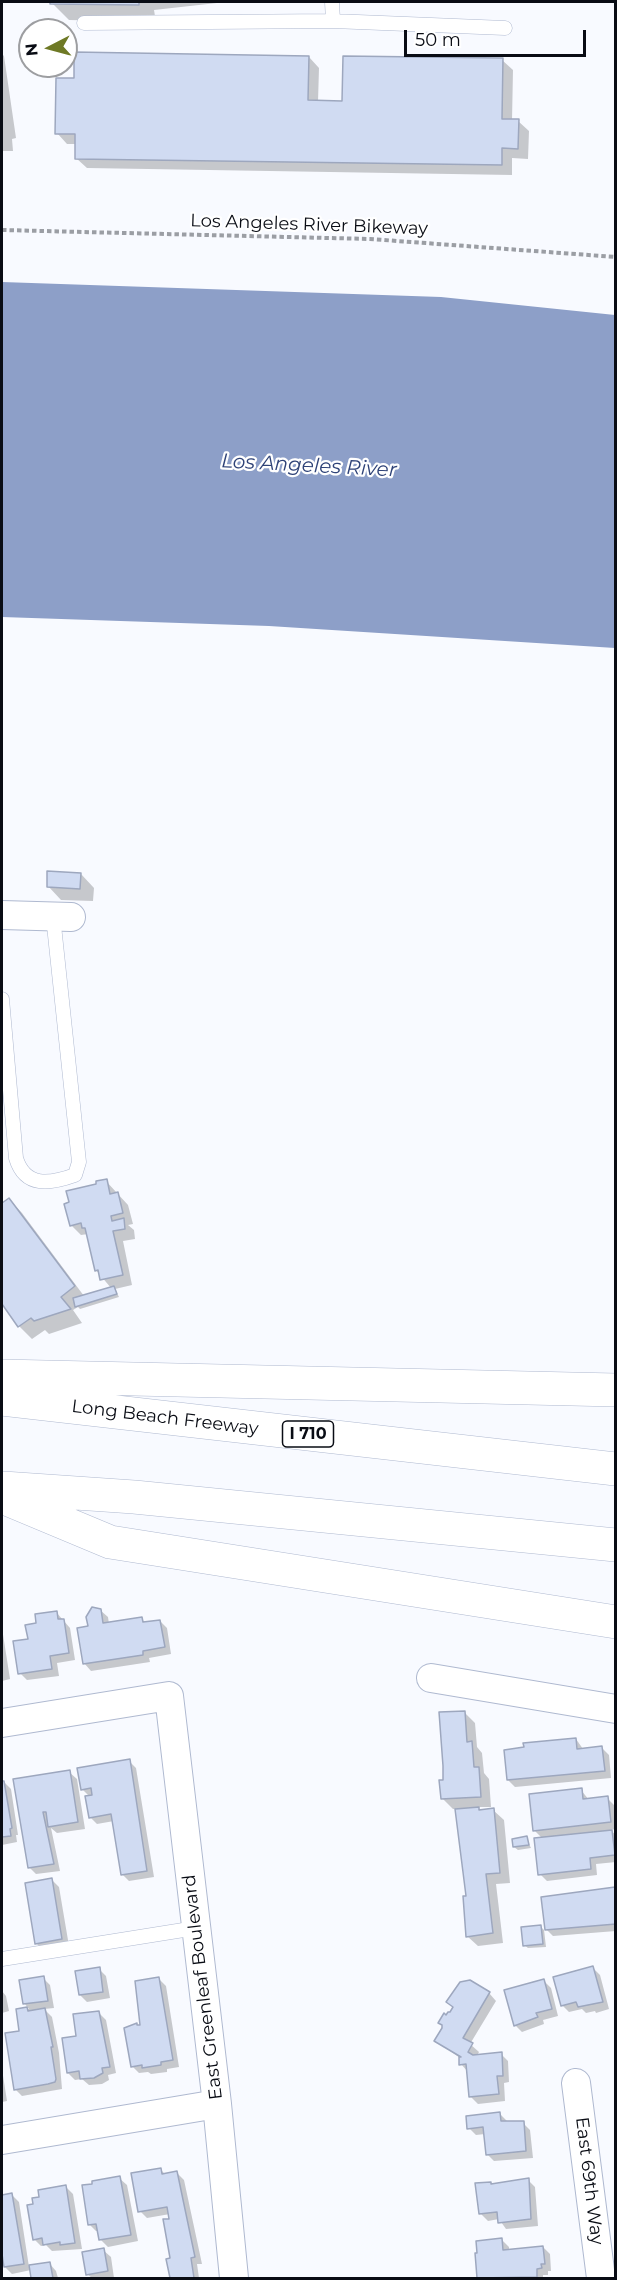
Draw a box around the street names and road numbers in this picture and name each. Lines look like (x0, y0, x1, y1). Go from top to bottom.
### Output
street label: Los Angeles River Bikeway (190, 210, 428, 240)
street label: Long Beach Freeway (70, 1396, 260, 1440)
road number: I 710 (282, 1421, 334, 1447)
street label: East Greenleaf Boulevard (178, 1873, 228, 2101)
street label: East 69th Way (570, 2116, 608, 2246)

